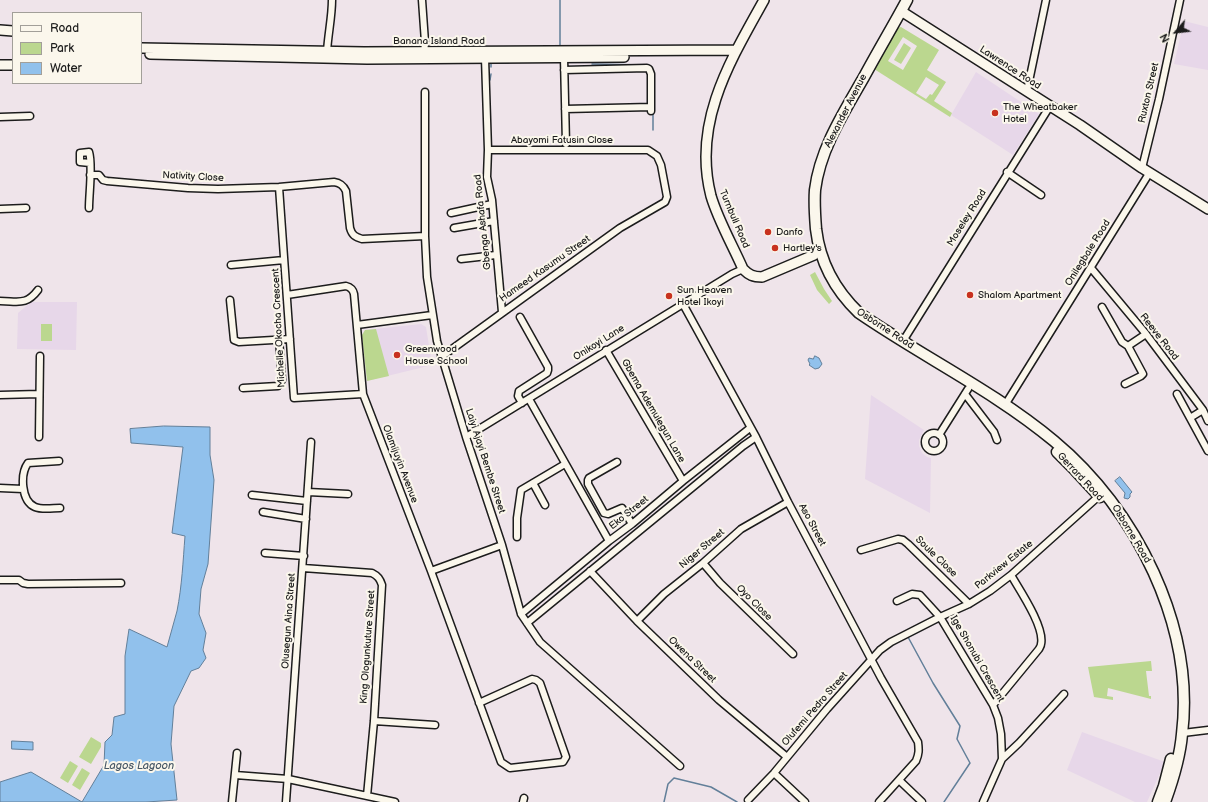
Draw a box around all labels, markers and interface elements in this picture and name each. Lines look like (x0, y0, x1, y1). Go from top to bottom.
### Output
legend (12, 12, 142, 84)
north arrow (1156, 12, 1196, 52)
text: Road (50, 21, 79, 36)
text: N (1157, 31, 1173, 45)
street label: Banana Island Road (393, 35, 485, 47)
text: Park (50, 41, 74, 56)
street label: Lawrence Road (977, 44, 1043, 92)
text: Water (50, 61, 82, 76)
street label: Ruxton Street (1136, 62, 1162, 124)
street label: Alexander Avenue (822, 72, 870, 150)
place label: The Wheatbaker Hotel (1003, 101, 1077, 124)
marker: The Wheatbaker Hotel (990, 108, 1000, 118)
street label: Abayomi Fatusin Close (511, 134, 613, 146)
street label: Nativity Close (162, 169, 224, 185)
street label: Gbenga Ashafa Road (472, 174, 494, 270)
street label: Moseley Road (945, 187, 989, 249)
street label: Turnbull Road (716, 188, 752, 250)
street label: Onilegbale Road (1063, 218, 1113, 288)
place label: Danfo (776, 226, 803, 238)
marker: Danfo (763, 227, 773, 237)
street label: Hameed Kasumu Street (497, 233, 593, 305)
place label: Hartley's (783, 242, 822, 254)
marker: Hartley's (770, 243, 780, 253)
street label: Michelle Okocha Crescent (270, 268, 288, 388)
place label: Sun Heaven Hotel Ikoyi (677, 284, 732, 308)
place label: Shalom Apartment (978, 289, 1061, 301)
marker: Shalom Apartment (965, 290, 975, 300)
marker: Sun Heaven Hotel Ikoyi (664, 291, 674, 301)
street label: Osborne Road (854, 306, 916, 352)
street label: Reeve Road (1137, 311, 1181, 363)
street label: Onikoyi Lane (571, 323, 627, 363)
place label: Greenwood House School (405, 343, 468, 366)
marker: Greenwood House School (392, 350, 402, 360)
street label: Gbema Ademulegun Lane (618, 357, 688, 465)
street label: Laiyi Ajayi Bembe Street (462, 407, 508, 515)
street label: Olamijuyin Avenue (380, 423, 420, 505)
street label: Gerrard Road (1054, 450, 1106, 504)
street label: Eko Street (607, 493, 651, 533)
street label: Aso Street (796, 502, 828, 548)
street label: Osborne Road (1109, 503, 1153, 565)
street label: Niger Street (677, 527, 727, 571)
street label: Soule Close (912, 534, 960, 580)
street label: Parkview Estate (973, 538, 1035, 592)
street label: Olusegun Aina Street (280, 573, 298, 669)
street label: Oyo Close (733, 582, 775, 624)
street label: King Ologunkuture Street (358, 590, 378, 704)
street label: Ige Shonubi Crescent (947, 614, 1007, 704)
street label: Owena Street (666, 634, 718, 686)
street label: Olufemi Pedro Street (780, 670, 850, 748)
water label: Lagos Lagoon (104, 759, 174, 773)

